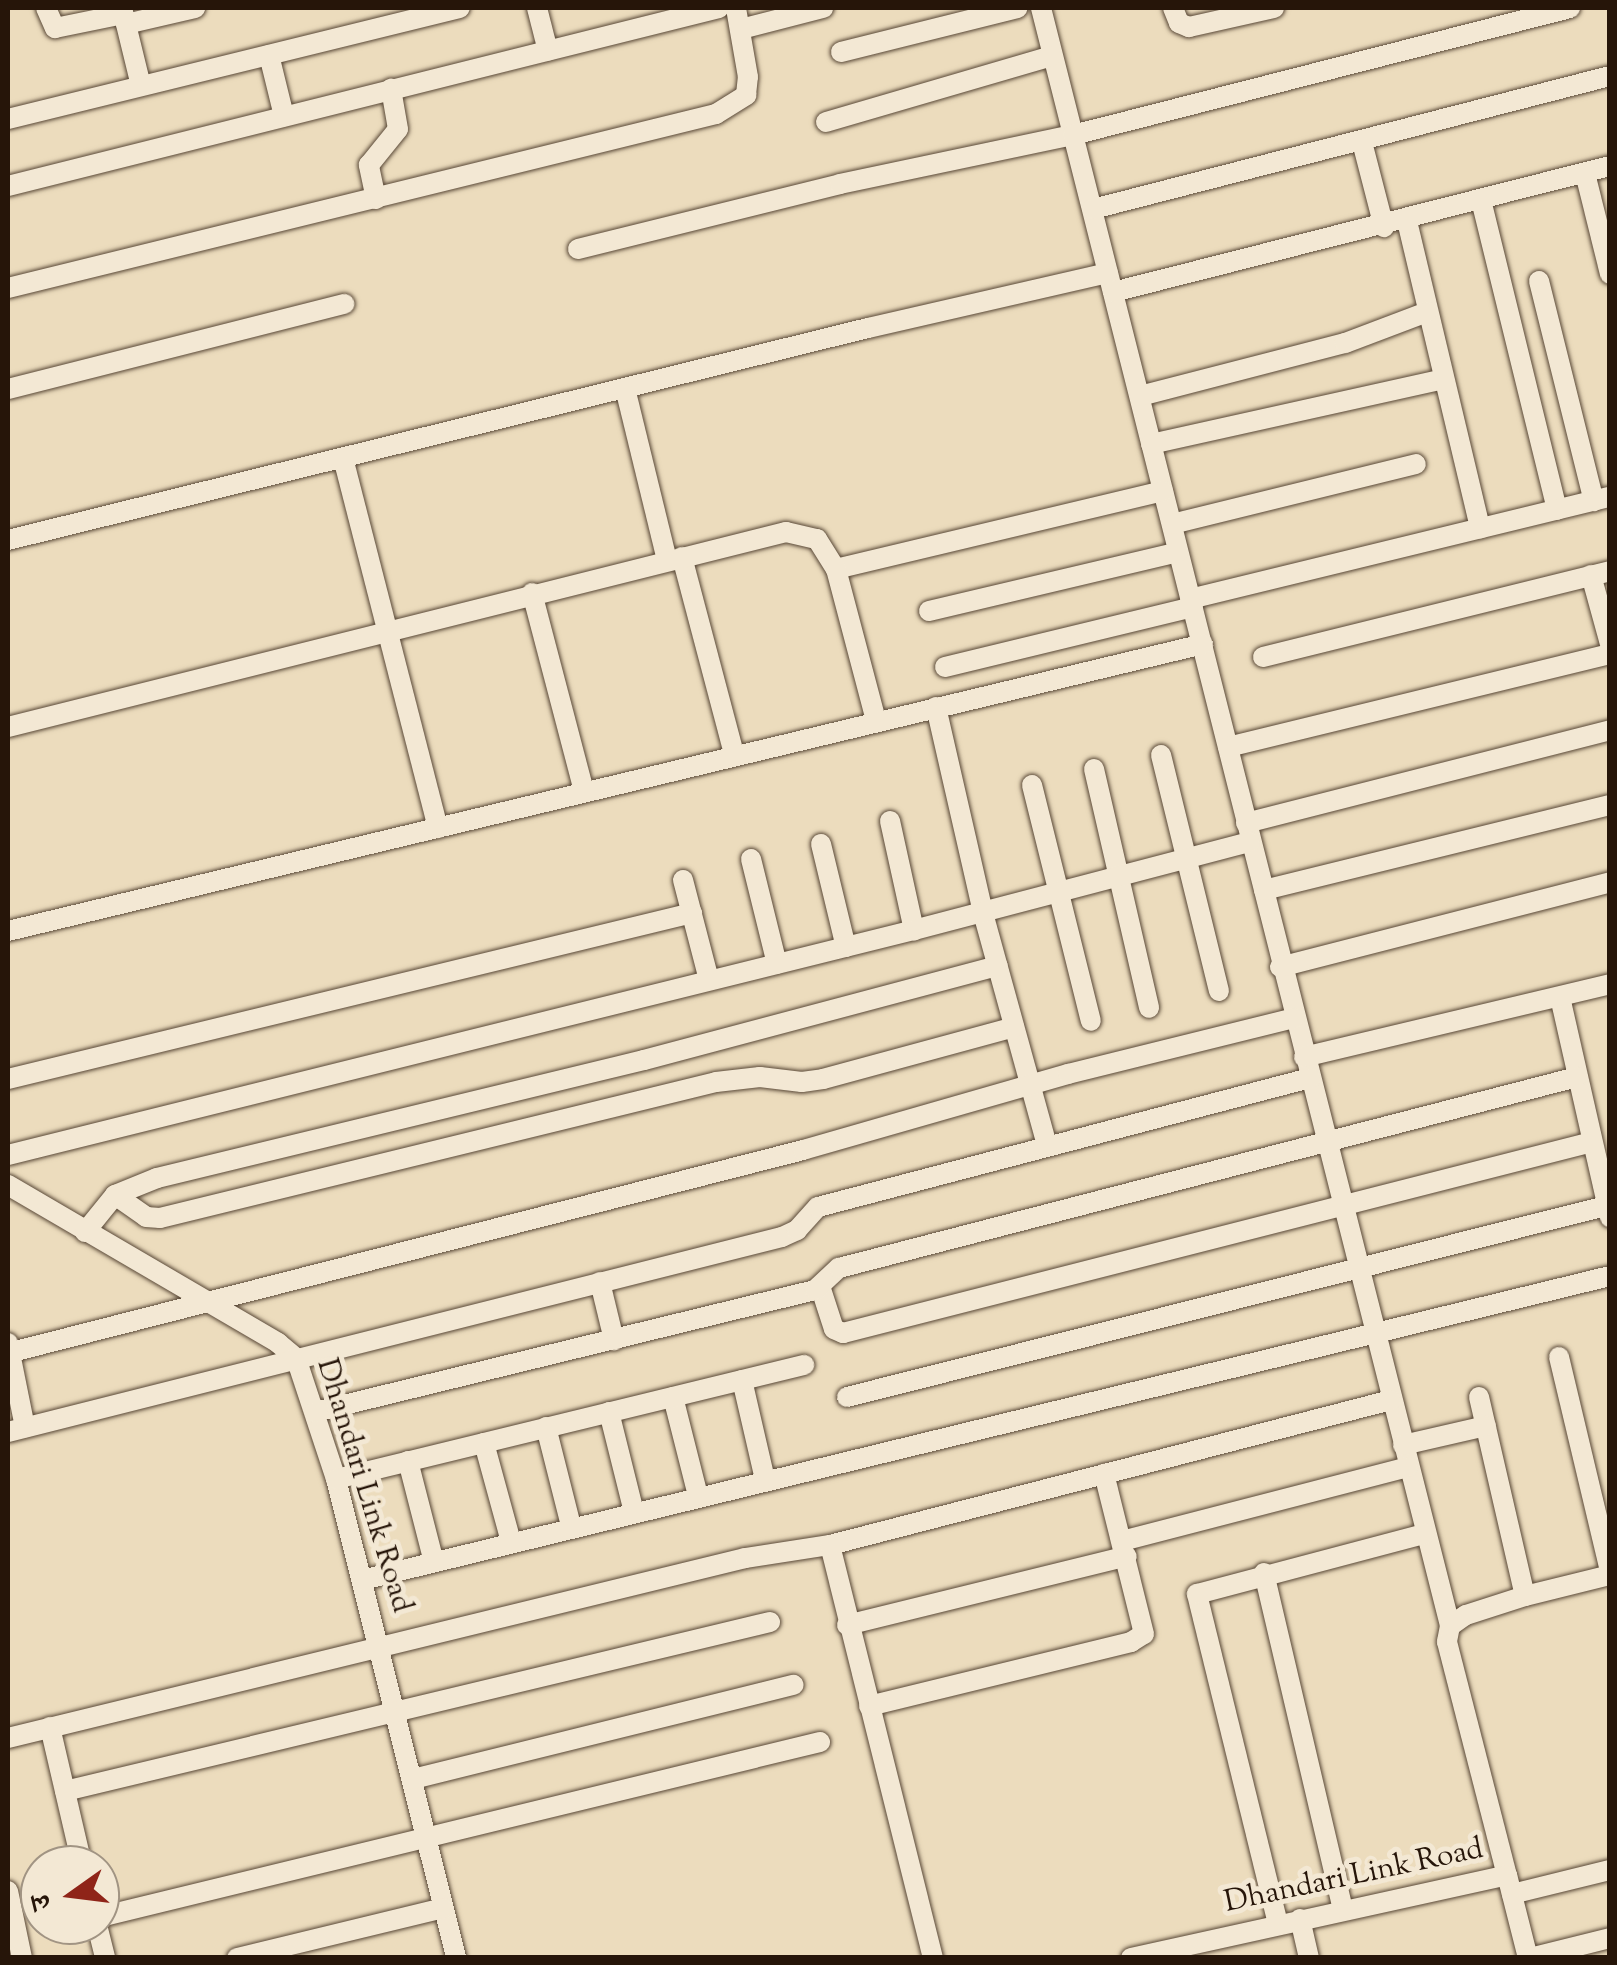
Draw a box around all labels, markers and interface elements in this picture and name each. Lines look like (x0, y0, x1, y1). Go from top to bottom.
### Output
street label: Dhandari Link Road (307, 1355, 419, 1617)
street label: Dhandari Link Road (1221, 1832, 1487, 1922)
north arrow (20, 1845, 120, 1945)
text: उ (22, 1890, 64, 1914)

